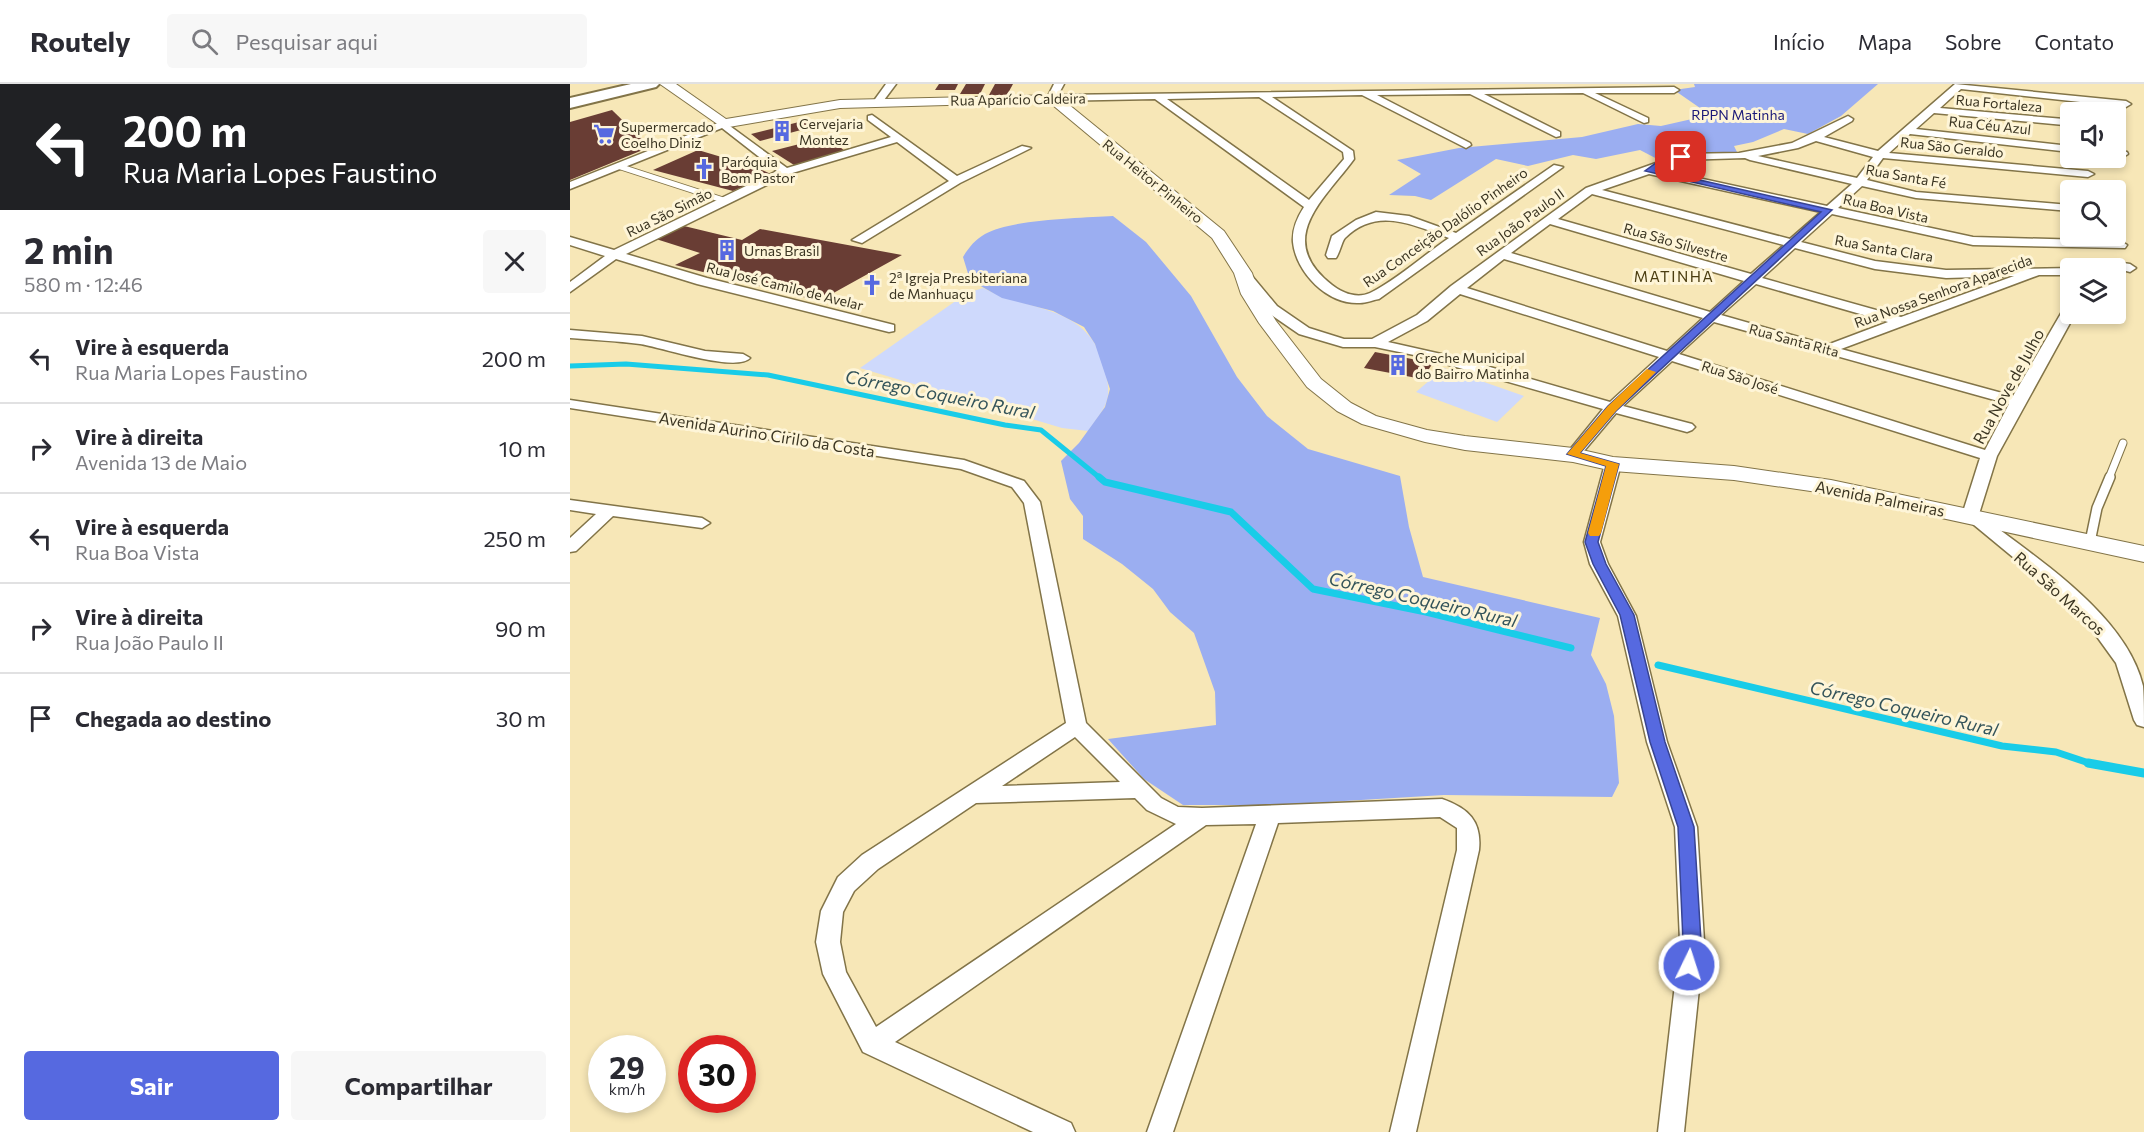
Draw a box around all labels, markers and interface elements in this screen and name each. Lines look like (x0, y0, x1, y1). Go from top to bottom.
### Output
search box (167, 14, 587, 68)
text: Routely (30, 24, 131, 58)
icon: search (188, 25, 221, 58)
text: Pesquisar aqui (236, 28, 378, 55)
text: Início (1773, 29, 1825, 54)
text: Mapa (1858, 29, 1912, 54)
text: Sobre (1945, 29, 2001, 54)
text: Contato (2034, 29, 2114, 54)
street label: Rua Aparício Caldeira (950, 89, 1086, 109)
street label: Rua Fortaleza (1955, 91, 2043, 115)
map controls (2060, 102, 2126, 324)
button: sound (2060, 102, 2126, 168)
text: 200 m (123, 104, 247, 156)
park label: RPPN Matinha (1691, 106, 1785, 123)
icon: left (24, 108, 102, 186)
street label: Rua Céu Azul (1948, 112, 2032, 138)
place label: Cervejaria Montez (799, 115, 863, 148)
place label: Supermercado Coelho Diniz (621, 118, 714, 151)
building icon: Cervejaria Montez (770, 119, 794, 143)
supermarket icon: Supermercado Coelho Diniz (592, 122, 616, 146)
pin (1655, 131, 1706, 182)
street label: Rua São Geraldo (1899, 133, 2005, 161)
street label: Rua Heitor Pinheiro (1099, 135, 1207, 227)
icon: arrive (1664, 140, 1697, 173)
place label: Paróquia Bom Pastor (721, 153, 796, 186)
text: Rua Maria Lopes Faustino (123, 156, 437, 189)
church icon: Paróquia Bom Pastor (692, 157, 716, 181)
street label: Rua Santa Fé (1864, 161, 1948, 191)
street label: Rua Conceição Dalólio Pinheiro (1359, 164, 1531, 290)
button: search (2060, 180, 2126, 246)
street label: Rua São Simão (623, 184, 715, 240)
street label: Rua João Paulo II (1473, 184, 1567, 260)
street label: Rua Boa Vista (1842, 190, 1930, 226)
street label: Rua São Silvestre (1622, 219, 1730, 265)
text: 2 min (24, 227, 114, 271)
button: close (483, 230, 546, 293)
street label: Rua Santa Clara (1833, 231, 1935, 265)
building icon: Urnas Brasil (715, 238, 739, 262)
place label: Urnas Brasil (744, 242, 820, 259)
street label: Rua Nossa Senhora Aparecida (1852, 251, 2034, 331)
street label: Rua José Camilo de Avelar (705, 258, 866, 314)
button: layers (2060, 258, 2126, 324)
district label: MATINHA (1634, 267, 1714, 285)
place label: 2ª Igreja Presbiteriana de Manhuaçu (889, 269, 1027, 302)
text: 580 m · 12:46 (24, 272, 143, 296)
church icon: 2ª Igreja Presbiteriana de Manhuaçu (860, 273, 884, 297)
street label: Rua Santa Rita (1747, 320, 1841, 360)
street label: Rua Nove de Julho (1968, 325, 2048, 447)
text: Vire à esquerda (75, 333, 229, 360)
icon: left (24, 342, 57, 375)
text: 200 m (482, 345, 546, 372)
place label: Creche Municipal do Bairro Matinha (1415, 349, 1529, 382)
building icon: Creche Municipal do Bairro Matinha (1386, 353, 1410, 377)
street label: Rua São José (1699, 357, 1781, 397)
text: Rua Maria Lopes Faustino (75, 360, 308, 384)
water label: Córrego Coqueiro Rural (844, 365, 1037, 423)
street label: Avenida Aurino Cirilo da Costa (658, 408, 876, 460)
text: Vire à direita (75, 423, 203, 450)
icon: right (24, 432, 57, 465)
text: 10 m (499, 435, 546, 462)
text: Avenida 13 de Maio (75, 450, 247, 474)
street label: Avenida Palmeiras (1814, 476, 1946, 520)
text: Vire à esquerda (75, 513, 229, 540)
icon: left (24, 522, 57, 555)
text: 250 m (483, 525, 546, 552)
text: Rua Boa Vista (75, 540, 199, 564)
street label: Rua São Marcos (2011, 547, 2109, 639)
water label: Córrego Coqueiro Rural (1327, 567, 1520, 631)
text: Vire à direita (75, 603, 203, 630)
icon: right (24, 612, 57, 645)
text: 90 m (495, 615, 546, 642)
text: Rua João Paulo II (75, 630, 224, 654)
water label: Córrego Coqueiro Rural (1808, 676, 2001, 740)
icon: arrive (24, 702, 57, 735)
text: Chegada ao destino (75, 705, 271, 732)
text: 30 m (496, 705, 546, 732)
position arrow (1657, 933, 1721, 997)
speed limit sign: 30 (678, 1035, 756, 1113)
text: 29 (609, 1048, 645, 1085)
button: Sair (24, 1051, 279, 1120)
button: Compartilhar (291, 1051, 546, 1120)
text: km/h (609, 1080, 645, 1098)

